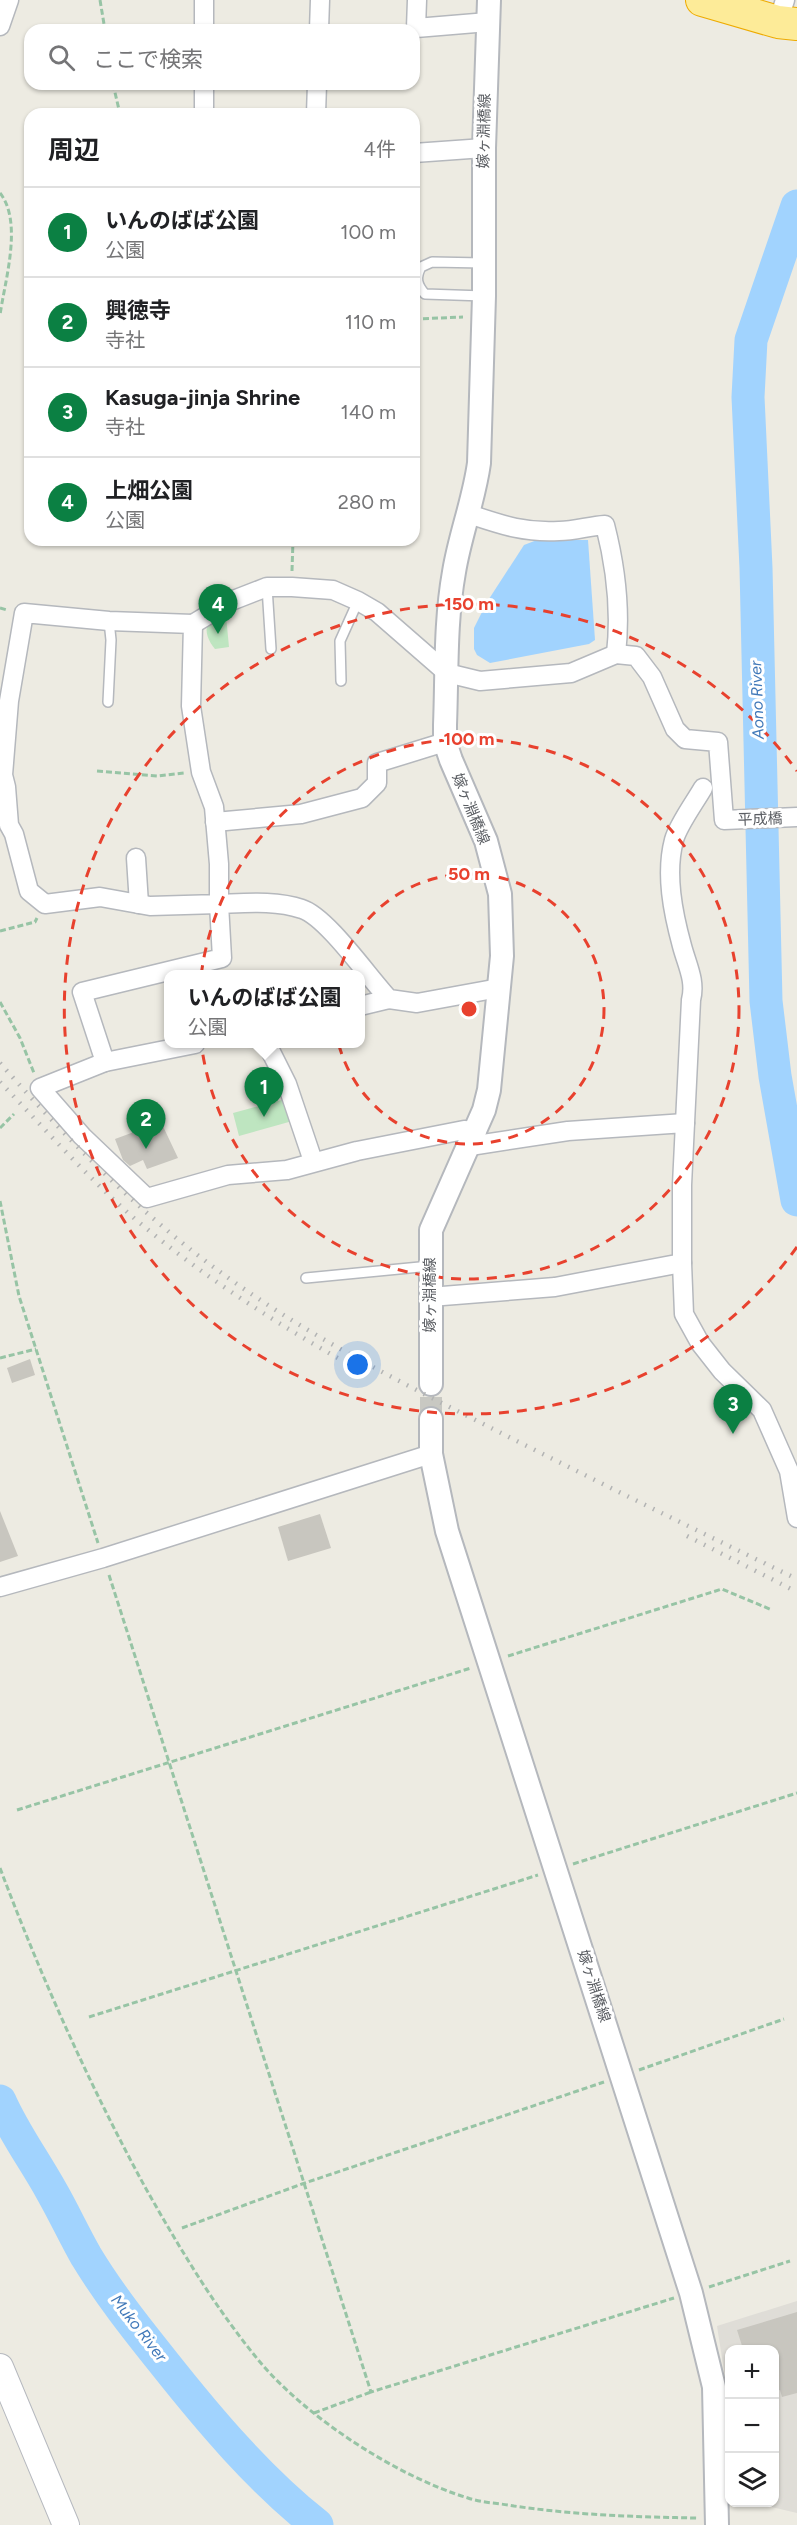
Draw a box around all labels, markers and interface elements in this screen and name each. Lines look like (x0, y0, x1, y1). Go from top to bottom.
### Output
search box (24, 24, 420, 90)
icon: search (45, 41, 78, 74)
text: ここで検索 (93, 46, 203, 73)
street label: 嫁ヶ淵橋線 (474, 93, 494, 169)
text: 周辺 (48, 134, 100, 166)
text: 4件 (364, 137, 396, 161)
text: いんのばば公園 (105, 207, 259, 234)
text: 1 (63, 220, 72, 244)
text: 100 m (340, 220, 396, 244)
text: 公園 (105, 238, 145, 262)
text: 興徳寺 (105, 297, 171, 324)
text: 2 (62, 310, 73, 334)
text: 110 m (345, 310, 396, 334)
text: 寺社 (105, 328, 145, 352)
text: Kasuga-jinja Shrine (105, 384, 300, 411)
text: 3 (62, 400, 73, 424)
text: 140 m (341, 400, 396, 424)
text: 寺社 (105, 415, 145, 439)
text: 上畑公園 (105, 477, 193, 504)
text: 4 (61, 490, 74, 514)
text: 280 m (338, 490, 396, 514)
text: 公園 (105, 508, 145, 532)
pin: 4 (198, 584, 238, 634)
text: 150 m (444, 593, 494, 615)
water label: Aono River (746, 660, 768, 740)
text: 100 m (444, 728, 494, 750)
street label: 嫁ヶ淵橋線 (449, 771, 493, 847)
street label: 平成橋 (737, 809, 783, 829)
text: 50 m (448, 863, 490, 885)
popup (164, 970, 365, 1048)
text: いんのばば公園 (187, 984, 342, 1011)
centre of rings (459, 999, 479, 1019)
text: 公園 (187, 1015, 227, 1039)
pin: 1 (244, 1068, 284, 1117)
pin: 2 (126, 1100, 166, 1149)
street label: 嫁ヶ淵橋線 (421, 1257, 439, 1333)
your location (343, 1350, 372, 1379)
pin: 3 (714, 1384, 752, 1434)
street label: 嫁ヶ淵橋線 (574, 1948, 614, 2024)
water label: Muko River (107, 2291, 171, 2366)
map controls (725, 2345, 779, 2507)
button: + (725, 2345, 779, 2399)
button: − (725, 2399, 779, 2453)
button: layers (725, 2453, 779, 2507)

